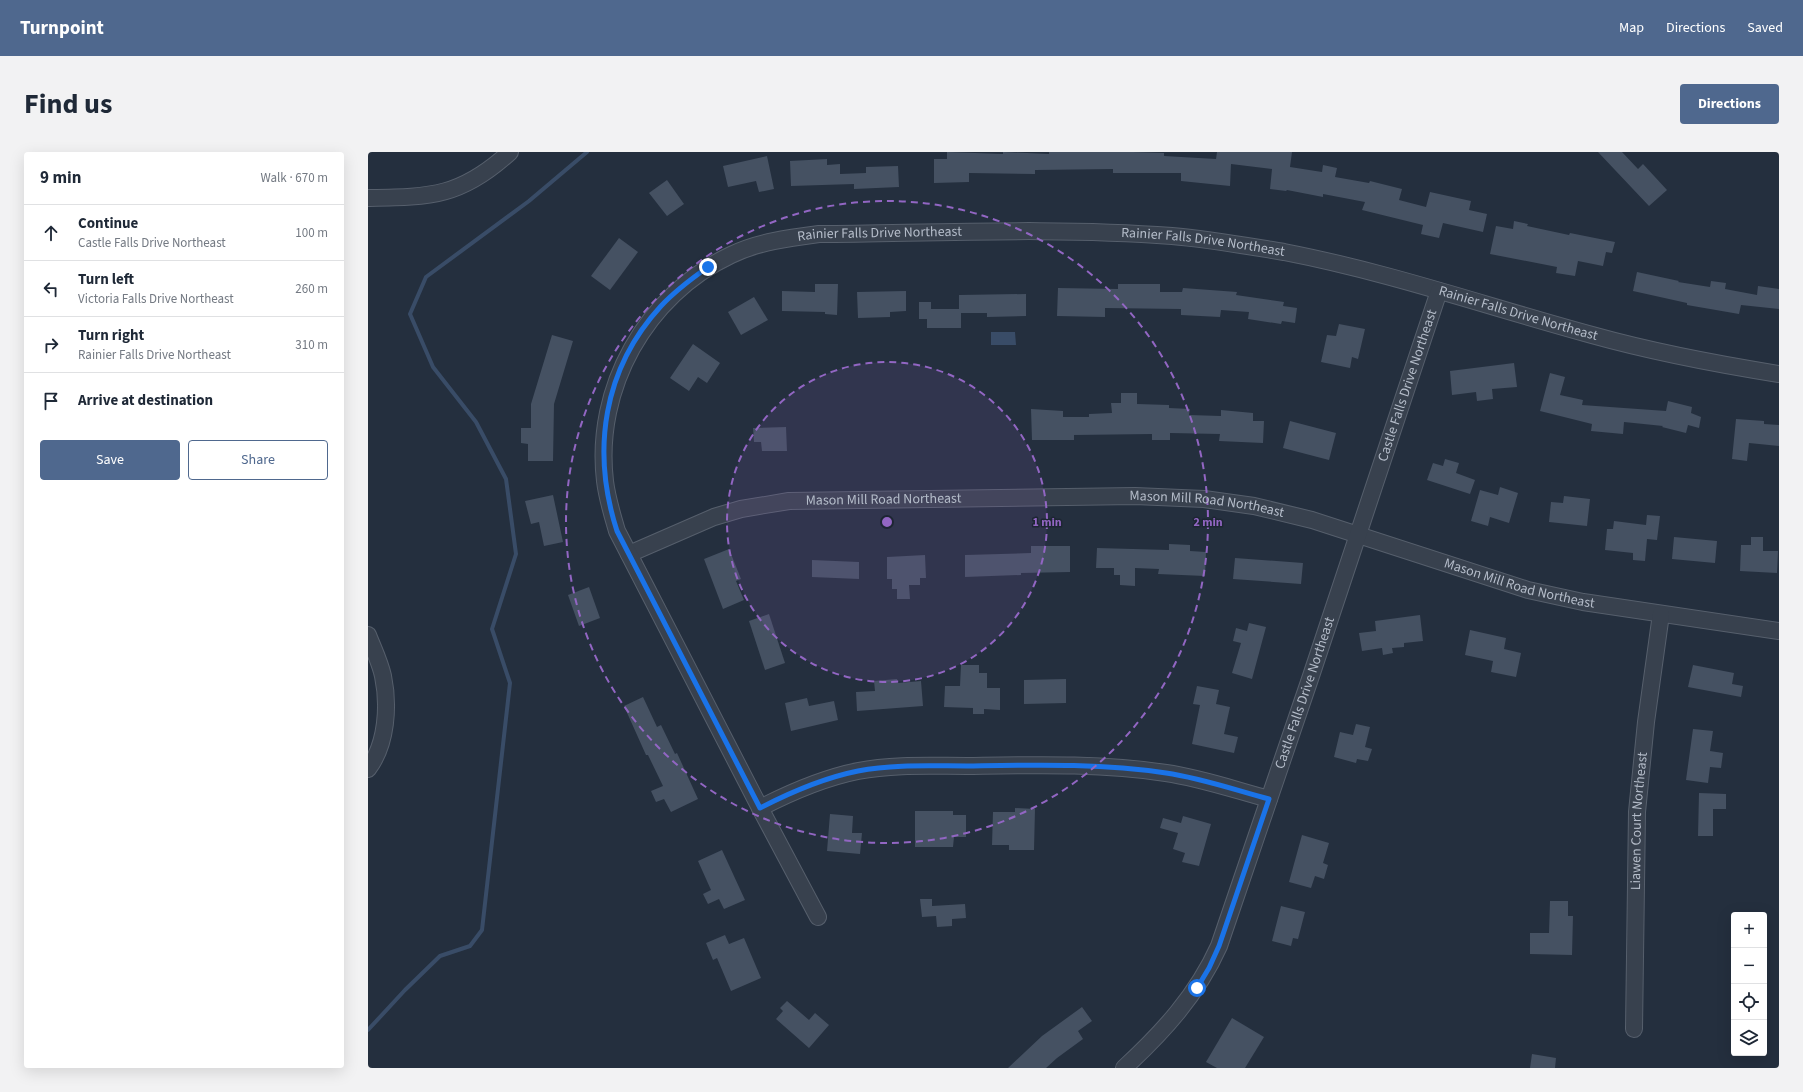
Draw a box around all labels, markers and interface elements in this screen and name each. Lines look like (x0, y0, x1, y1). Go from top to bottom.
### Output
text: Turnpoint (20, 15, 104, 42)
text: Map (1619, 18, 1644, 38)
text: Directions (1666, 18, 1725, 38)
text: Saved (1747, 18, 1783, 38)
text: Find us (24, 84, 112, 124)
button: Directions (1680, 84, 1779, 124)
text: 9 min (40, 166, 81, 190)
text: Walk · 670 m (260, 169, 328, 187)
text: Continue (78, 213, 138, 234)
icon: ahead (40, 222, 62, 244)
street label: Rainier Falls Drive Northeast (796, 222, 962, 247)
street label: Rainier Falls Drive Northeast (1121, 223, 1287, 262)
text: 100 m (295, 224, 328, 242)
text: Castle Falls Drive Northeast (78, 234, 226, 252)
route end (699, 258, 717, 276)
text: Turn left (78, 269, 134, 290)
icon: left (40, 278, 62, 300)
text: 260 m (295, 280, 328, 298)
street label: Rainier Falls Drive Northeast (1436, 281, 1600, 346)
text: Victoria Falls Drive Northeast (78, 290, 234, 308)
street label: Castle Falls Drive Northeast (1373, 307, 1442, 464)
text: Turn right (78, 325, 144, 346)
icon: right (40, 334, 62, 356)
text: 310 m (295, 336, 328, 354)
text: Rainier Falls Drive Northeast (78, 346, 231, 364)
icon: arrive (40, 390, 62, 412)
text: Arrive at destination (78, 390, 213, 411)
button: Save (40, 440, 180, 480)
button: Share (188, 440, 328, 480)
street label: Mason Mill Road Northeast (1129, 486, 1286, 523)
street label: Mason Mill Road Northeast (805, 489, 962, 511)
text: 1 min (1032, 514, 1062, 531)
text: 2 min (1193, 514, 1223, 531)
centre of rings (880, 515, 894, 529)
street label: Mason Mill Road Northeast (1441, 553, 1596, 614)
street label: Castle Falls Drive Northeast (1270, 614, 1340, 772)
street label: Liawen Court Northeast (1626, 751, 1653, 890)
map controls (1731, 912, 1767, 1056)
button: + (1731, 912, 1767, 948)
button: − (1731, 948, 1767, 984)
route start (1188, 979, 1206, 997)
button: locate (1731, 984, 1767, 1020)
button: layers (1731, 1020, 1767, 1056)

